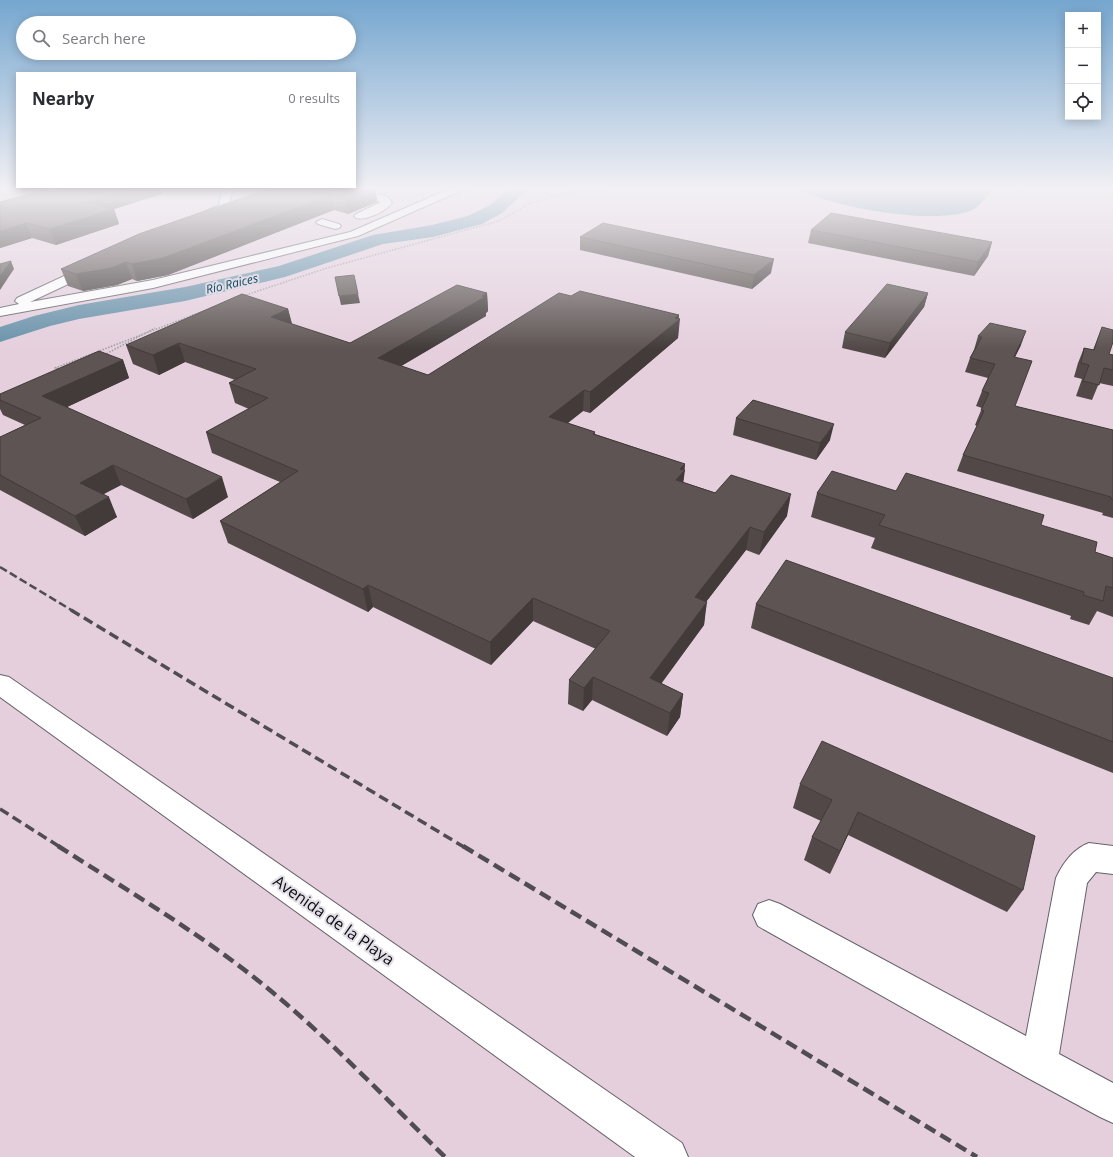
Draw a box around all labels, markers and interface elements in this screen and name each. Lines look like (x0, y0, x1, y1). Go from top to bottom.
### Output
map controls (1065, 12, 1101, 120)
button: + (1065, 12, 1101, 48)
search box (16, 16, 356, 60)
icon: search (30, 27, 52, 49)
text: Search here (62, 28, 146, 48)
button: − (1065, 48, 1101, 84)
button: locate (1065, 84, 1101, 120)
text: Nearby (32, 87, 94, 110)
text: 0 results (288, 89, 340, 107)
water label: Río Raices (204, 269, 260, 298)
street label: Avenida de la Playa (269, 870, 399, 970)

